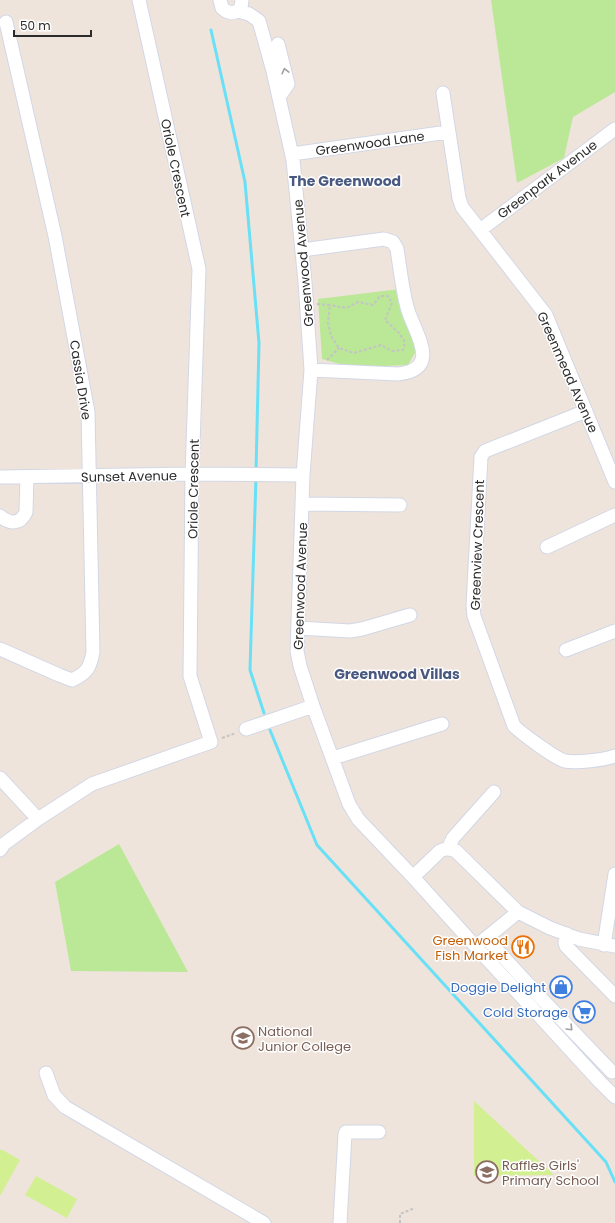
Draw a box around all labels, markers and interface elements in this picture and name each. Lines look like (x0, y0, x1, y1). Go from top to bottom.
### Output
scale bar (14, 12, 91, 38)
text: 50 m (20, 17, 51, 34)
one-way arrow (281, 68, 289, 75)
street label: Oriole Crescent (156, 117, 195, 219)
street label: Greenwood Lane (314, 126, 426, 161)
street label: Greenpark Avenue (493, 135, 601, 223)
district label: The Greenwood (289, 171, 401, 191)
street label: Greenwood Avenue (288, 198, 319, 327)
street label: Greenmead Avenue (532, 309, 603, 436)
street label: Cassia Drive (65, 339, 96, 421)
street label: Oriole Crescent (183, 439, 204, 539)
street label: Sunset Avenue (81, 466, 177, 487)
street label: Greenview Crescent (466, 479, 489, 611)
street label: Greenwood Avenue (289, 522, 312, 650)
district label: Greenwood Villas (334, 664, 460, 684)
place label: Greenwood Fish Market (433, 931, 508, 965)
restaurant icon: Greenwood Fish Market (510, 934, 536, 960)
shop icon: Doggie Delight (548, 974, 574, 1000)
place label: Doggie Delight (451, 978, 546, 997)
supermarket icon: Cold Storage (571, 999, 597, 1025)
place label: Cold Storage (483, 1003, 568, 1022)
place label: National Junior College (258, 1022, 351, 1056)
one-way arrow (565, 1023, 573, 1031)
school or university icon: National Junior College (230, 1025, 256, 1051)
place label: Raffles Girls' Primary School (502, 1156, 599, 1190)
school or university icon: Raffles Girls' Primary School (474, 1159, 500, 1185)

